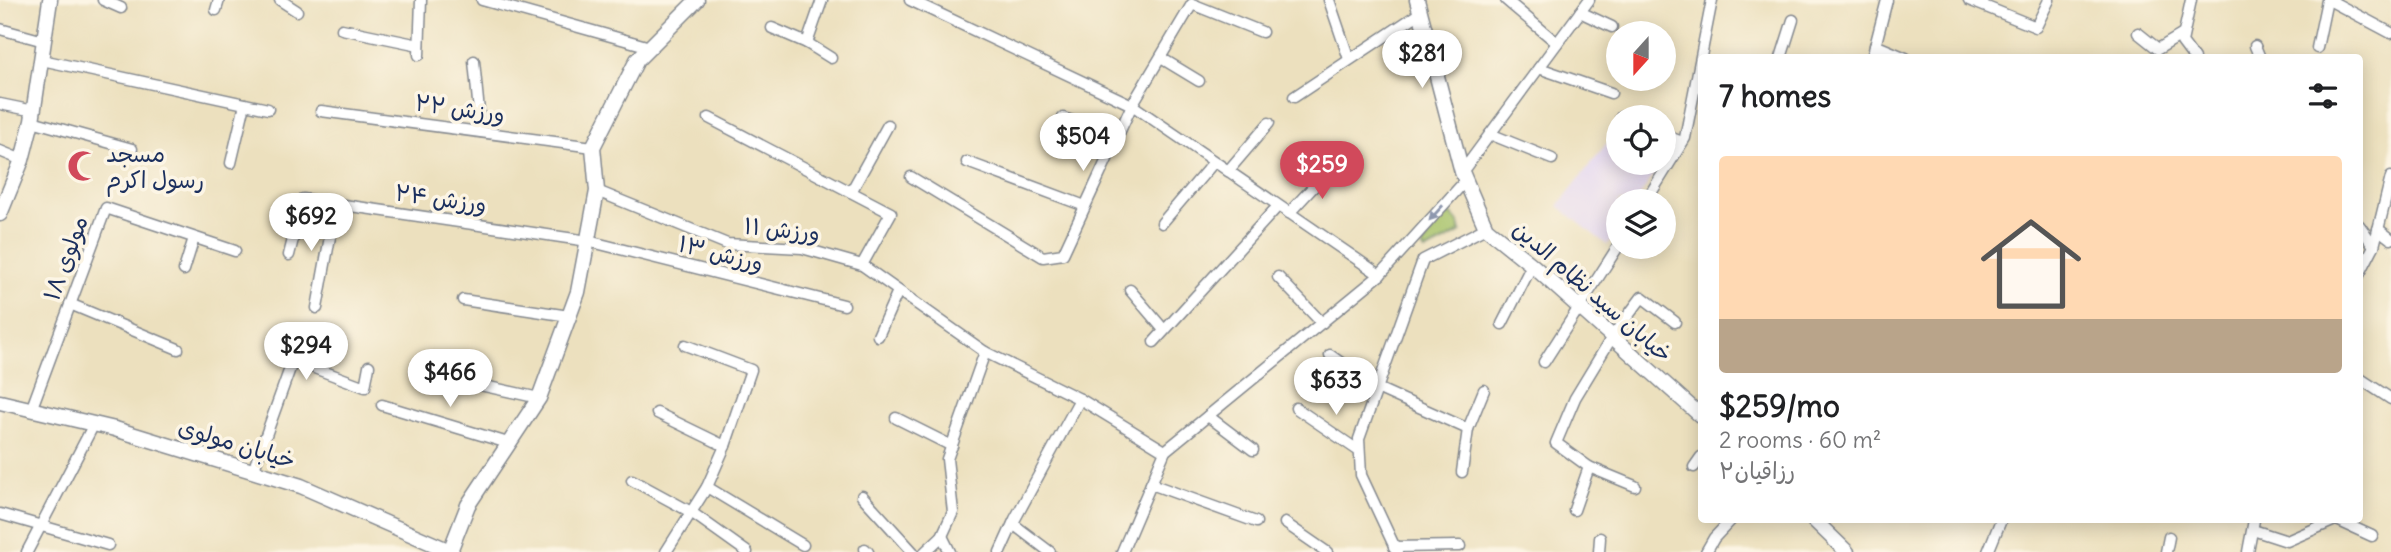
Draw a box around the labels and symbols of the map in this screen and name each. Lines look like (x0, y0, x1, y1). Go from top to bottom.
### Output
north arrow (1606, 21, 1676, 91)
pin: $281 (1381, 31, 1463, 90)
street label: ورزش ۲۲ (413, 87, 507, 129)
pin: $504 (1042, 114, 1124, 173)
place label: مسجد رسول اکرم (106, 139, 204, 197)
pin: $259 (1281, 142, 1363, 201)
mosque icon: مسجد رسول اکرم (66, 149, 100, 183)
street label: ورزش ۲۴ (393, 177, 489, 219)
pin: $692 (270, 194, 352, 253)
one-way arrow (1428, 204, 1444, 222)
street label: ورزش ۱۱ (743, 211, 821, 247)
street label: مولوی ۱۸ (36, 212, 95, 305)
street label: خیابان سید نظام الدین (1505, 214, 1679, 371)
street label: ورزش ۱۳ (675, 228, 767, 278)
pin: $294 (265, 322, 347, 382)
pin: $466 (409, 350, 491, 409)
pin: $633 (1295, 358, 1377, 417)
street label: خیابان مولوی (175, 411, 299, 475)

